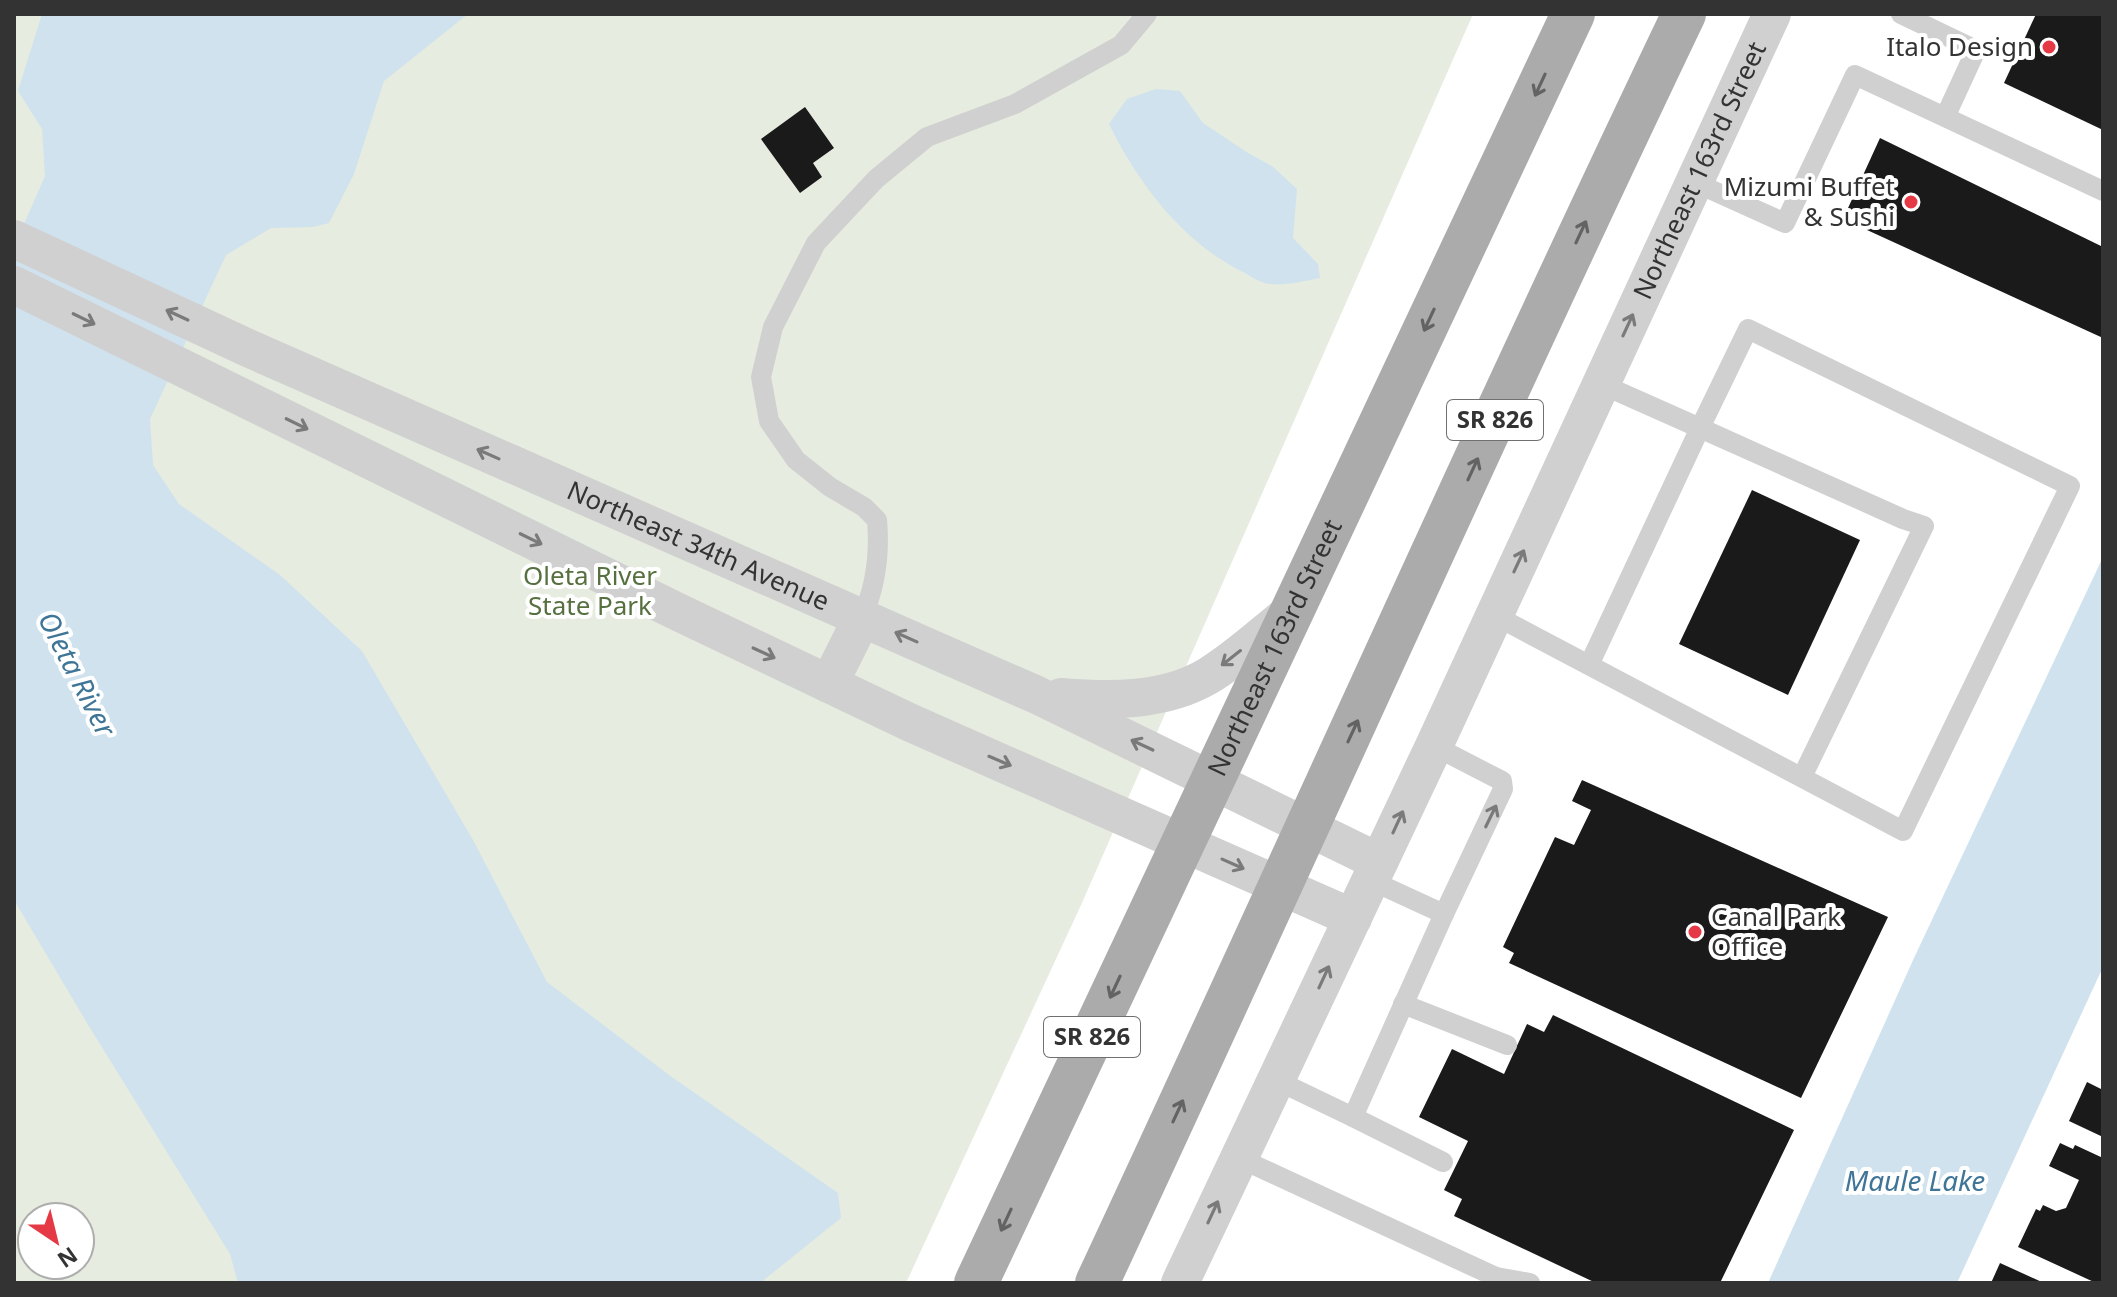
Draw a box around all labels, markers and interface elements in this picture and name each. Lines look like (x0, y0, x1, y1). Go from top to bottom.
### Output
place label: Italo Design (1886, 28, 2033, 64)
street label: Northeast 163rd Street (1624, 35, 1774, 305)
marker: Italo Design (2040, 38, 2058, 56)
one-way arrow (1532, 72, 1547, 96)
place label: Mizumi Buffet & Sushi (1724, 168, 1895, 234)
marker: Mizumi Buffet & Sushi (1902, 193, 1920, 211)
one-way arrow (1574, 220, 1589, 244)
one-way arrow (165, 307, 189, 322)
one-way arrow (1421, 307, 1436, 331)
one-way arrow (72, 312, 96, 327)
one-way arrow (1622, 313, 1637, 337)
road number: SR 826 (1447, 400, 1543, 440)
one-way arrow (285, 416, 309, 432)
one-way arrow (476, 446, 501, 461)
one-way arrow (1466, 457, 1481, 481)
street label: Northeast 34th Avenue (562, 472, 835, 619)
street label: Northeast 163rd Street (1198, 513, 1350, 782)
one-way arrow (518, 532, 542, 547)
one-way arrow (1512, 549, 1527, 573)
park label: Oleta River State Park (523, 557, 657, 623)
water label: Oleta River (30, 605, 126, 744)
one-way arrow (894, 629, 919, 644)
one-way arrow (752, 646, 776, 661)
one-way arrow (1221, 650, 1242, 667)
one-way arrow (1346, 719, 1361, 743)
one-way arrow (1131, 737, 1155, 752)
one-way arrow (987, 755, 1012, 770)
one-way arrow (1484, 804, 1499, 828)
one-way arrow (1391, 810, 1406, 834)
one-way arrow (1220, 857, 1244, 872)
place label: Canal Park Office (1711, 898, 1841, 964)
marker: Canal Park Office (1686, 923, 1704, 941)
one-way arrow (1317, 966, 1332, 990)
one-way arrow (1107, 975, 1122, 999)
road number: SR 826 (1044, 1017, 1140, 1057)
one-way arrow (1171, 1099, 1186, 1123)
water label: Maule Lake (1845, 1161, 1985, 1199)
north arrow (16, 1201, 96, 1281)
one-way arrow (1206, 1201, 1221, 1225)
one-way arrow (998, 1208, 1013, 1232)
text: N (52, 1241, 84, 1276)

